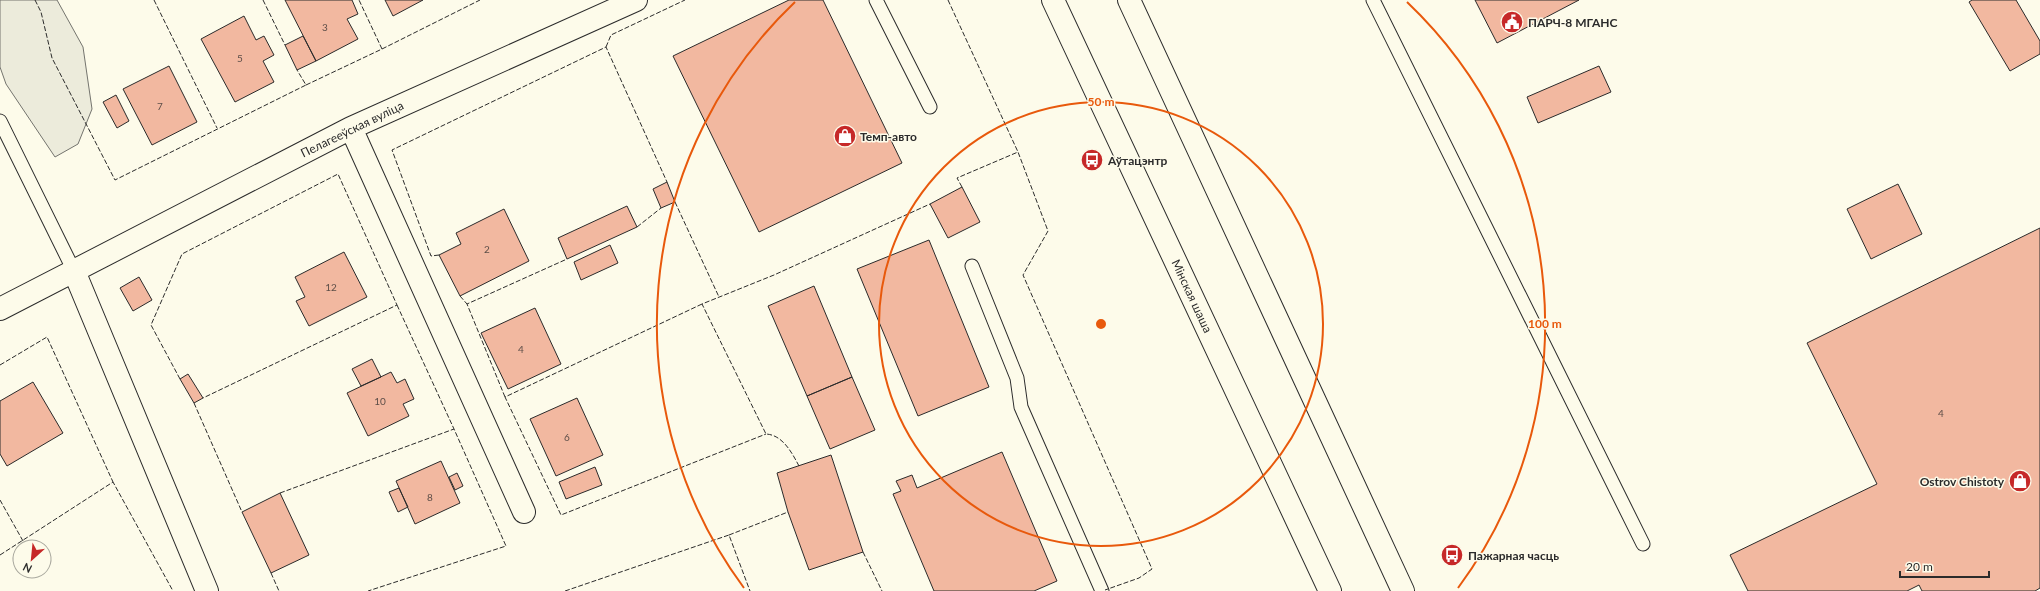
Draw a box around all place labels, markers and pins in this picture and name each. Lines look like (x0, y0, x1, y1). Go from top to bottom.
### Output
public building icon: ПАРЧ-8 МГАНС (1499, 9, 1525, 35)
place label: ПАРЧ-8 МГАНС (1528, 15, 1617, 30)
shop icon: Темп-авто (832, 123, 858, 149)
place label: Темп-авто (860, 129, 917, 144)
bus stop icon: Аўтацэнтр (1079, 147, 1105, 173)
place label: Аўтацэнтр (1107, 153, 1168, 168)
centre of rings (1094, 317, 1108, 331)
shop icon: Ostrov Chistoty (2007, 468, 2033, 494)
place label: Ostrov Chistoty (1920, 474, 2005, 489)
bus stop icon: Пажарная часць (1439, 542, 1465, 568)
place label: Пажарная часць (1468, 548, 1559, 563)

